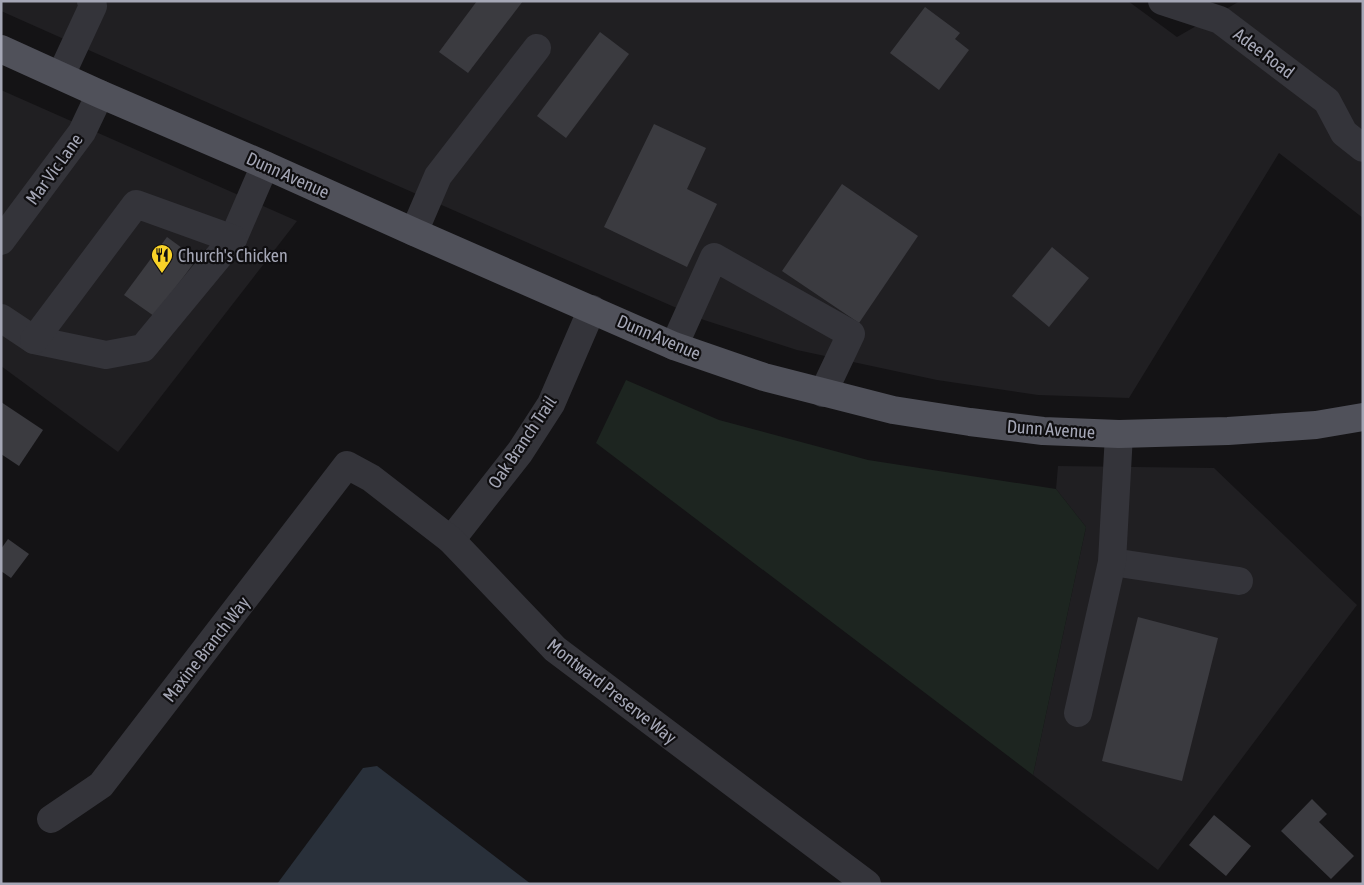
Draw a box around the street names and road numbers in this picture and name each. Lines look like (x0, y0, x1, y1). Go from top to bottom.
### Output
street label: Adee Road (1230, 23, 1298, 83)
street label: Mar Vic Lane (21, 129, 87, 209)
street label: Dunn Avenue (243, 147, 333, 203)
street label: Dunn Avenue (614, 310, 704, 364)
street label: Oak Branch Trail (483, 392, 561, 492)
street label: Dunn Avenue (1006, 415, 1096, 443)
street label: Maxine Branch Way (158, 592, 254, 706)
street label: Montward Preserve Way (543, 634, 681, 748)

